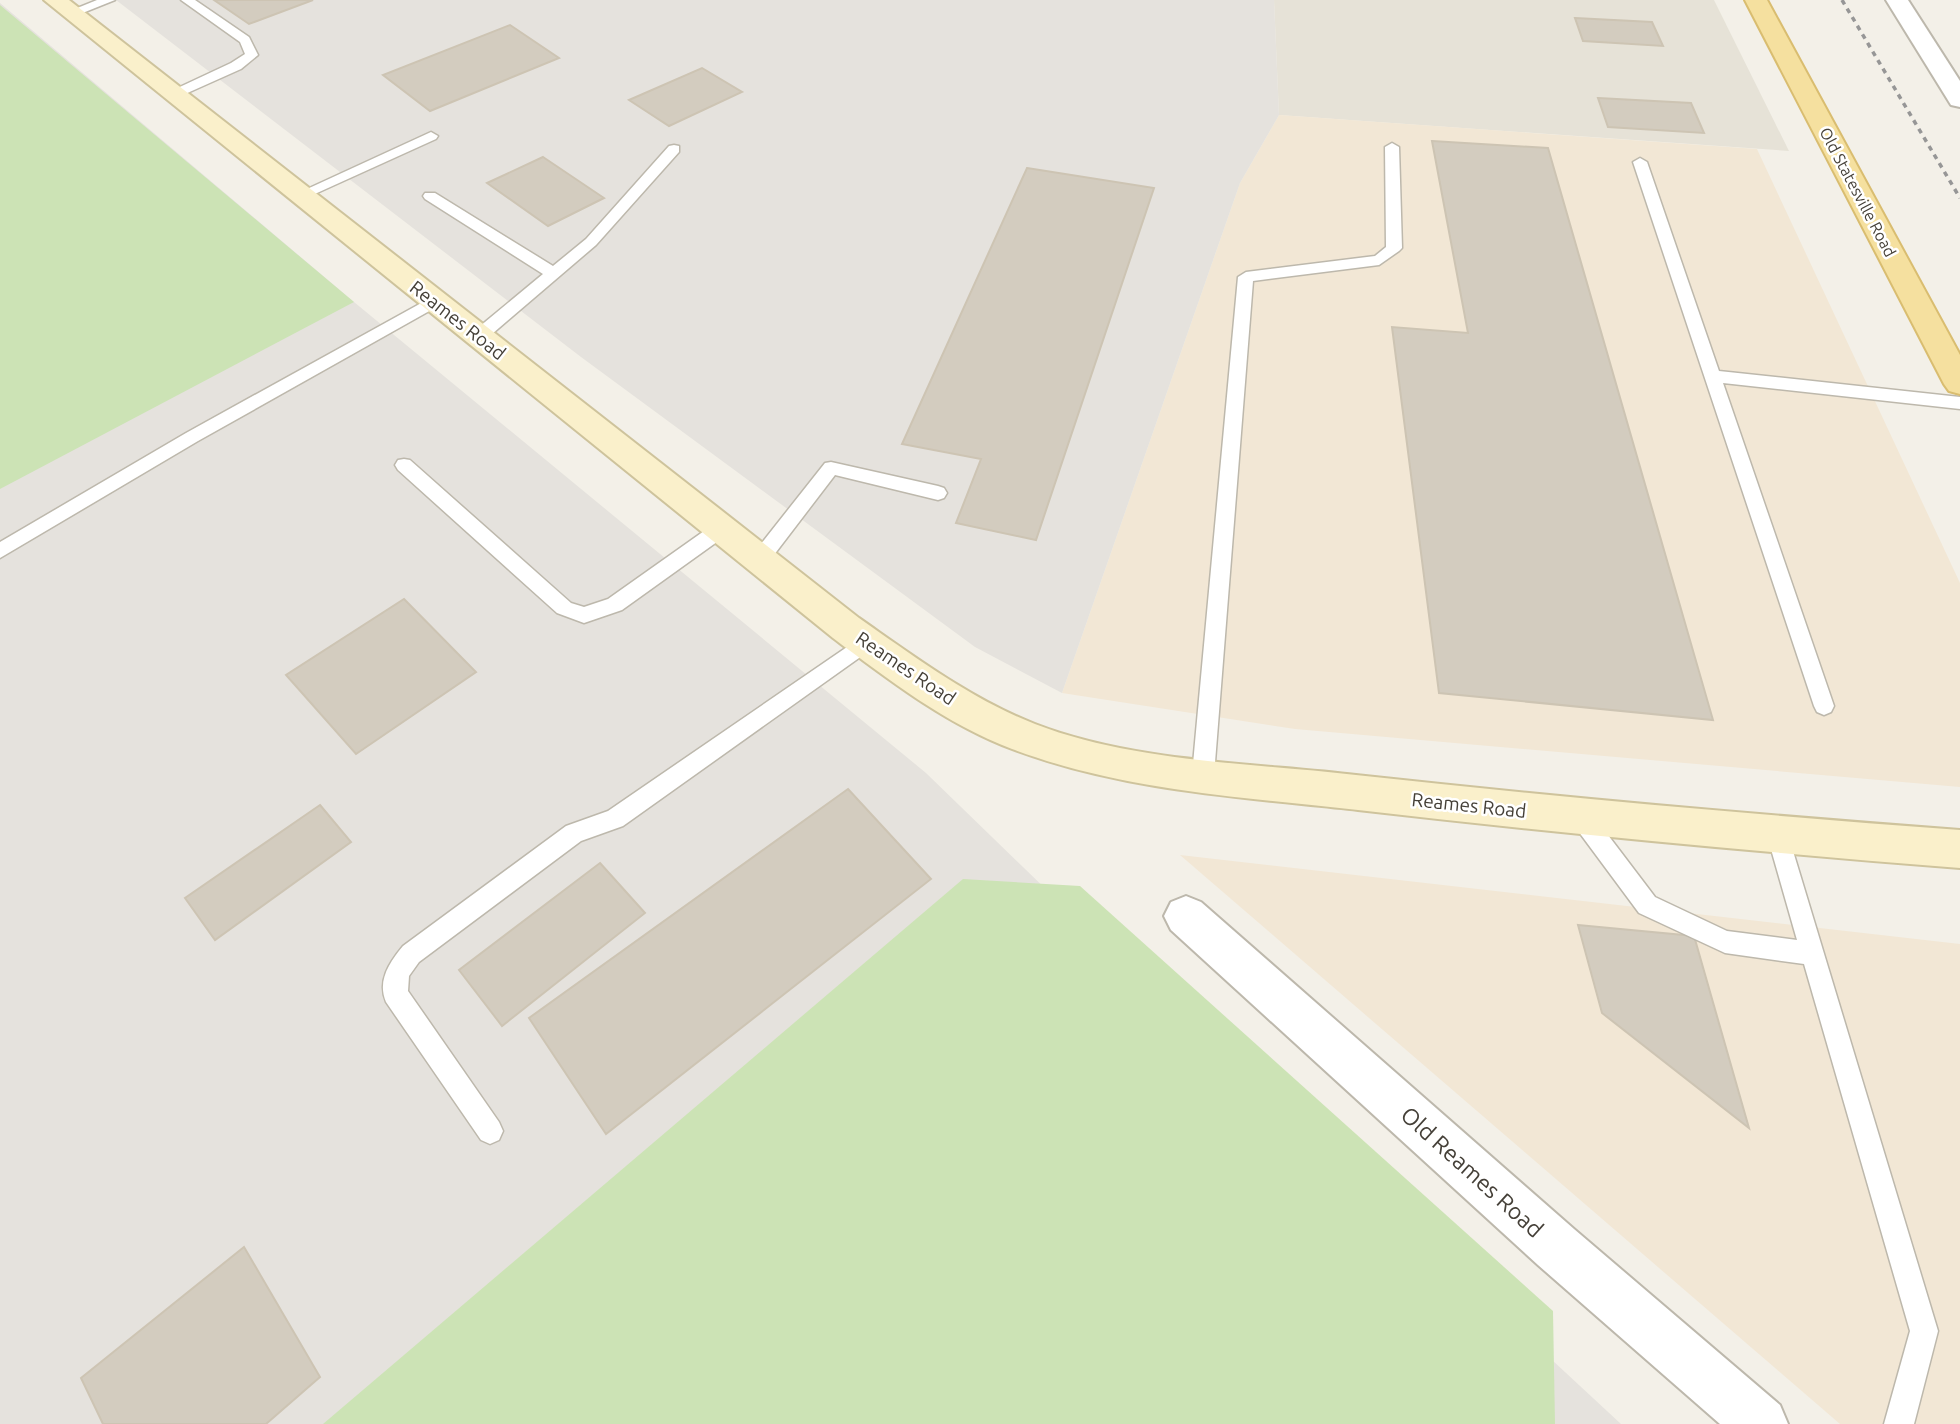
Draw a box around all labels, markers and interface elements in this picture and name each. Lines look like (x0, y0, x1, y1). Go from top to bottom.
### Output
street label: Old Statesville Road (1816, 124, 1900, 260)
street label: Reames Road (406, 276, 510, 364)
street label: Reames Road (852, 627, 960, 709)
street label: Reames Road (1410, 788, 1528, 822)
street label: Old Reames Road (1396, 1101, 1548, 1242)

